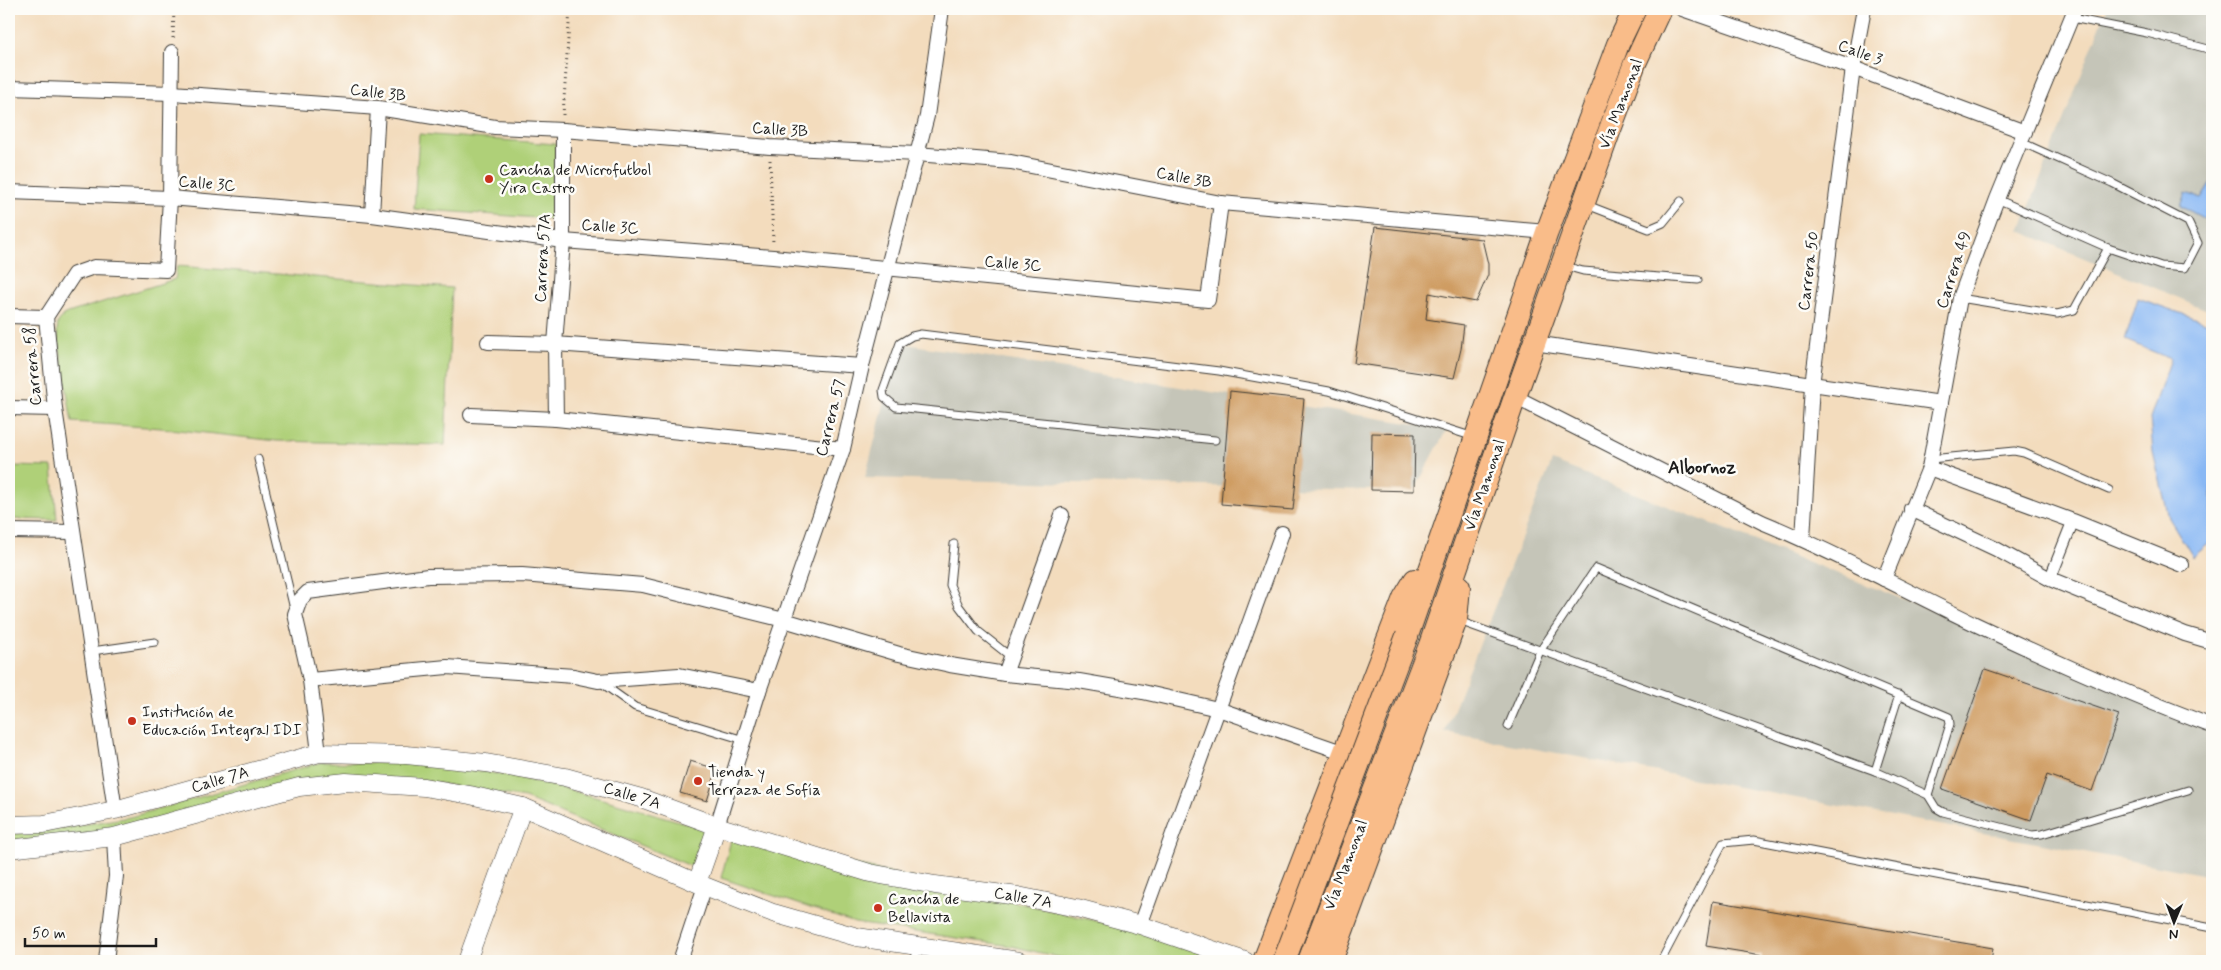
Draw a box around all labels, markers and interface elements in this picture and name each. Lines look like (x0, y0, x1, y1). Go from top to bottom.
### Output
street label: Calle 3 (1835, 35, 1885, 71)
street label: Vía Mamonal (1594, 56, 1648, 152)
street label: Calle 3B (349, 79, 407, 107)
street label: Calle 3B (751, 118, 809, 142)
place label: Cancha de Microfutbol Yira Castro (499, 160, 652, 199)
street label: Calle 3B (1154, 162, 1214, 194)
street label: Calle 3C (178, 171, 236, 197)
marker: Cancha de Microfutbol Yira Castro (483, 173, 495, 185)
street label: Carrera 57A (530, 213, 556, 303)
street label: Calle 3C (581, 215, 639, 239)
street label: Carrera 49 (1932, 229, 1976, 311)
street label: Carrera 50 (1794, 230, 1824, 312)
street label: Calle 3C (984, 251, 1042, 277)
street label: Carrera 58 (19, 325, 47, 407)
street label: Carrera 57 (811, 377, 851, 459)
street label: Vía Mamonal (1460, 436, 1510, 534)
district label: Albornoz (1668, 456, 1736, 480)
place label: Institución de Educación Integral IDI (142, 702, 302, 741)
marker: Institución de Educación Integral IDI (126, 715, 138, 727)
street label: Calle 7A (189, 762, 251, 798)
place label: Tienda y Terraza de Sofía (708, 762, 821, 801)
marker: Tienda y Terraza de Sofía (692, 775, 704, 787)
street label: Calle 7A (601, 777, 663, 815)
street label: Vía Mamonal (1319, 817, 1373, 913)
street label: Calle 7A (992, 883, 1054, 913)
place label: Cancha de Bellavista (888, 889, 959, 928)
north arrow (2148, 898, 2198, 948)
marker: Cancha de Bellavista (872, 902, 884, 914)
scale bar (25, 915, 156, 947)
text: 50 m (32, 924, 66, 944)
text: N (2169, 925, 2179, 943)

